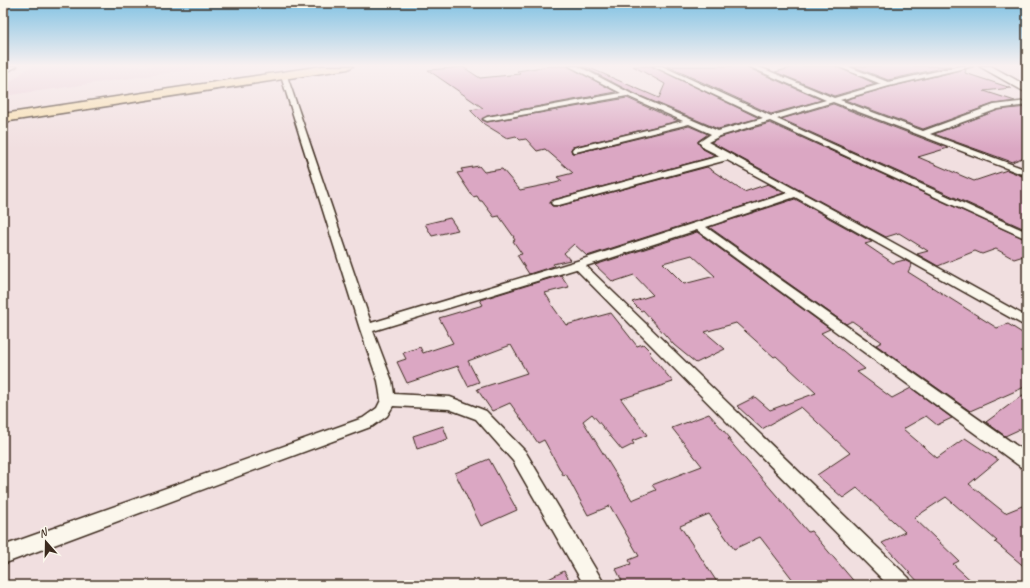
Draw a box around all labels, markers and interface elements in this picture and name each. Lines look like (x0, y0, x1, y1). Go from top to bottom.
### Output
north arrow (26, 522, 66, 562)
text: N (37, 524, 50, 540)

